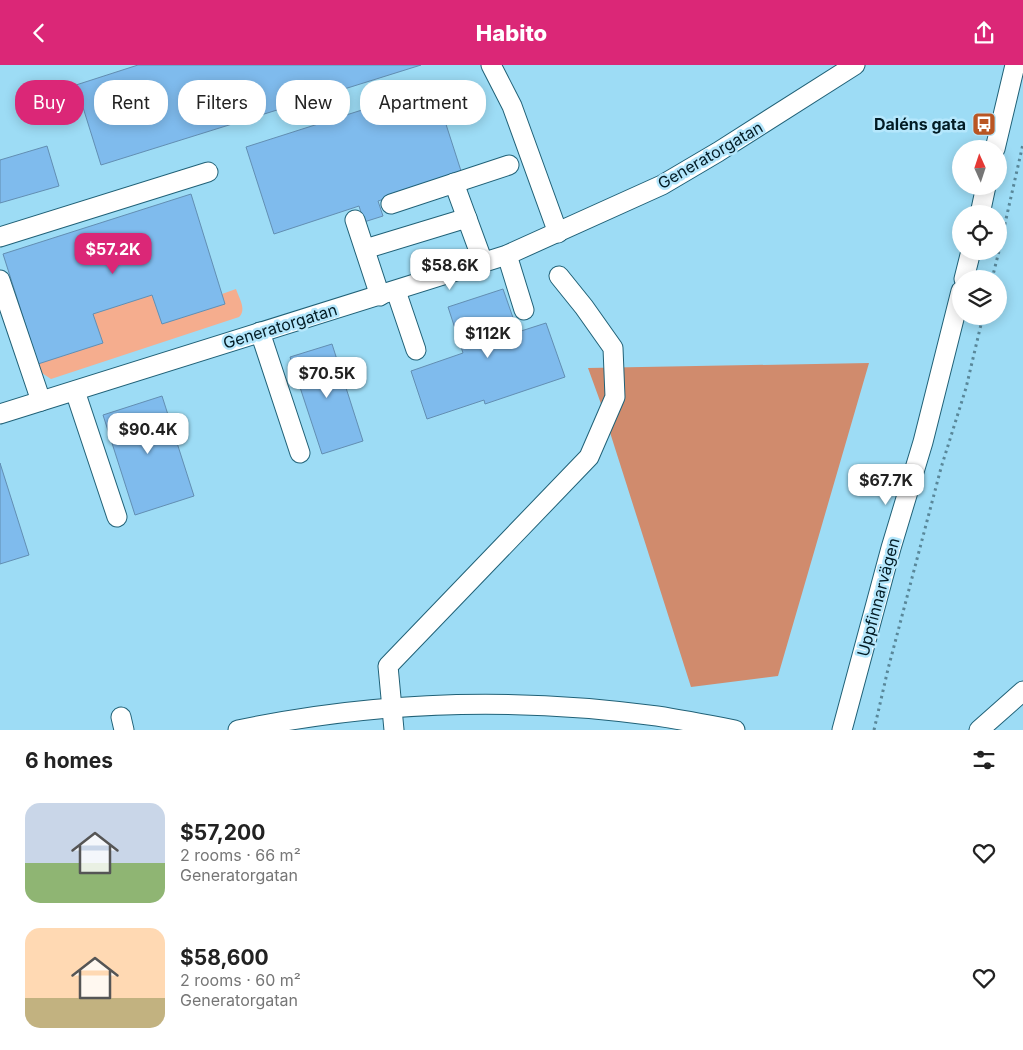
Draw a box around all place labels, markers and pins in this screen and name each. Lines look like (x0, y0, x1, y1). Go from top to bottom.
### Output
bus stop icon: Daléns gata (971, 111, 997, 137)
place label: Daléns gata (874, 114, 966, 134)
pin: $57.2K (72, 233, 154, 275)
pin: $58.6K (409, 249, 491, 291)
pin: $112K (453, 317, 523, 359)
pin: $70.5K (286, 357, 368, 399)
pin: $90.4K (107, 413, 189, 455)
pin: $67.7K (845, 463, 927, 506)

